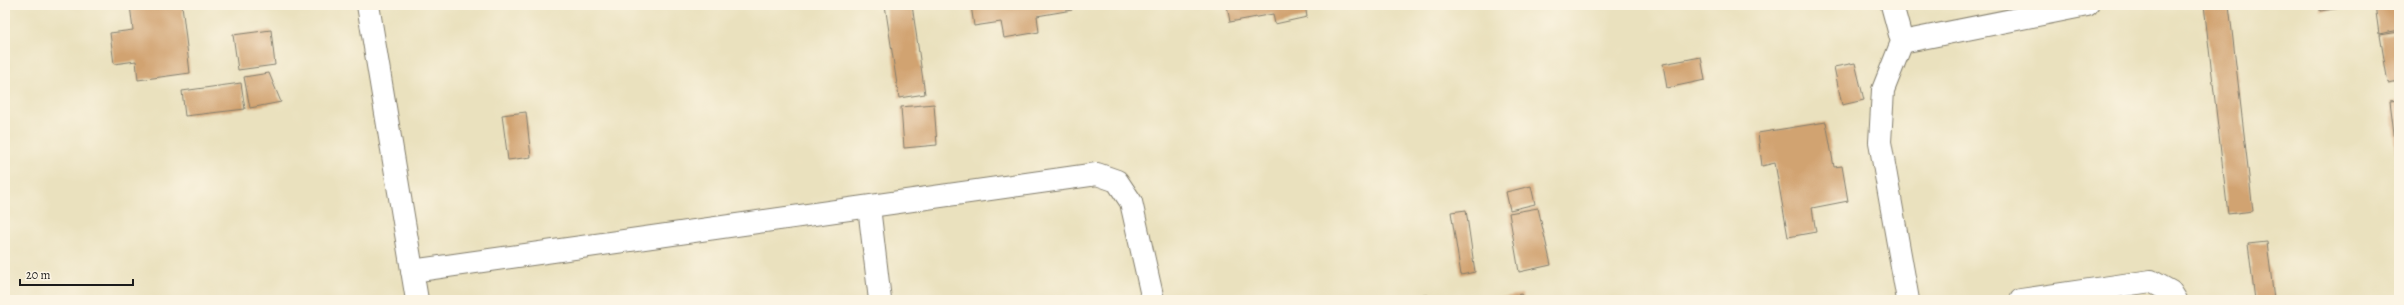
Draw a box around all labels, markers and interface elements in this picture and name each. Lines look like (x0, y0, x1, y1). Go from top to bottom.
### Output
scale bar (20, 261, 133, 287)
text: 20 m (26, 267, 50, 283)

